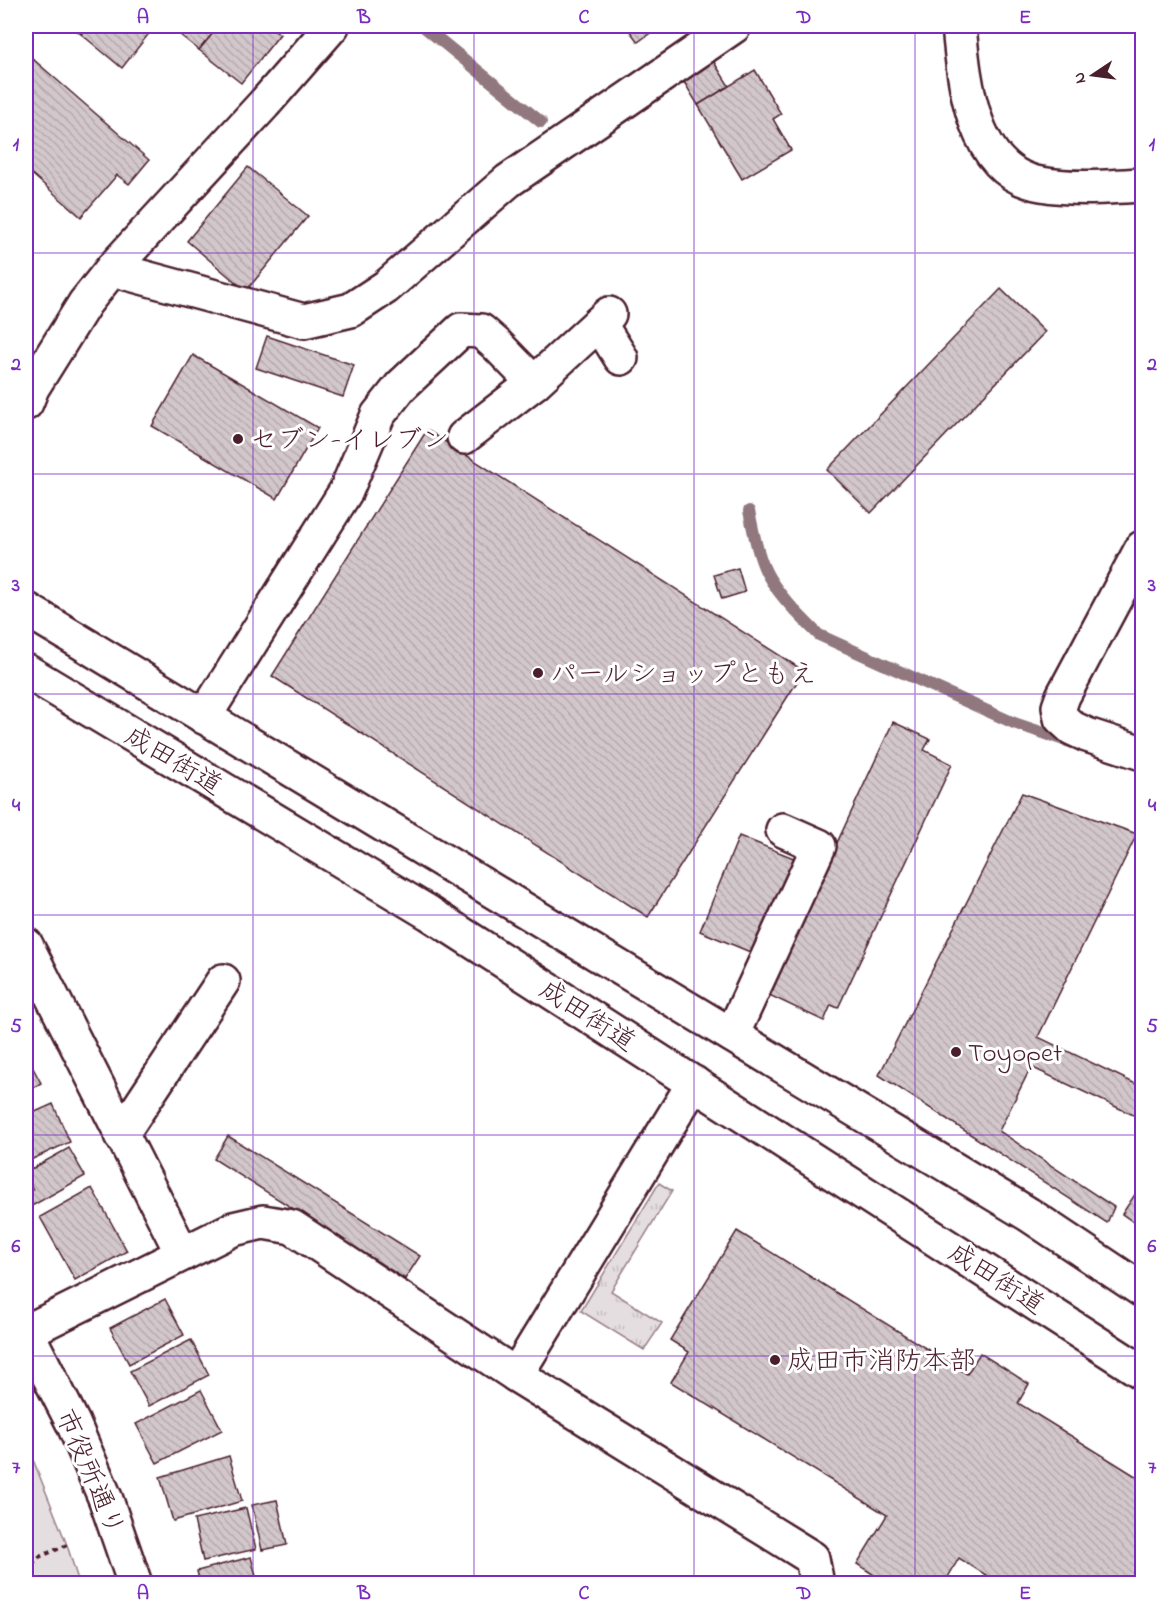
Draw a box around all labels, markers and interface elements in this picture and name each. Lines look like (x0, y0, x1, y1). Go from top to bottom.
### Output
text: A (137, 4, 149, 33)
text: B (356, 4, 371, 33)
text: C (579, 4, 590, 33)
text: D (796, 4, 811, 33)
text: E (1019, 4, 1031, 33)
north arrow (1063, 45, 1123, 105)
text: N (1067, 70, 1093, 86)
text: 1 (13, 131, 20, 160)
text: 1 (1149, 131, 1156, 160)
text: 2 (10, 351, 21, 380)
text: 2 (1146, 351, 1157, 380)
place label: セブン-イレブン (250, 422, 449, 461)
marker: セブン-イレブン (231, 432, 245, 446)
text: 3 (11, 572, 20, 601)
text: 3 (1147, 572, 1156, 601)
place label: パールショップともえ (550, 656, 817, 695)
marker: パールショップともえ (531, 666, 545, 680)
street label: 成田街道 (116, 718, 229, 807)
text: 4 (12, 792, 21, 821)
text: 4 (1148, 792, 1157, 821)
street label: 成田街道 (531, 971, 643, 1063)
text: 5 (10, 1013, 22, 1042)
text: 5 (1146, 1013, 1158, 1042)
place label: Toyopet (968, 1035, 1062, 1074)
marker: Toyopet (949, 1045, 963, 1059)
text: 6 (12, 1233, 21, 1262)
text: 6 (1148, 1233, 1157, 1262)
street label: 成田街道 (940, 1234, 1052, 1326)
place label: 成田市消防本部 (787, 1343, 976, 1382)
marker: 成田市消防本部 (768, 1353, 782, 1367)
street label: 市役所通り (44, 1403, 133, 1543)
text: 7 (12, 1454, 21, 1483)
text: 7 (1148, 1454, 1157, 1483)
text: A (137, 1580, 149, 1609)
text: B (356, 1580, 371, 1609)
text: C (579, 1580, 590, 1609)
text: D (796, 1580, 811, 1609)
text: E (1019, 1580, 1031, 1609)

